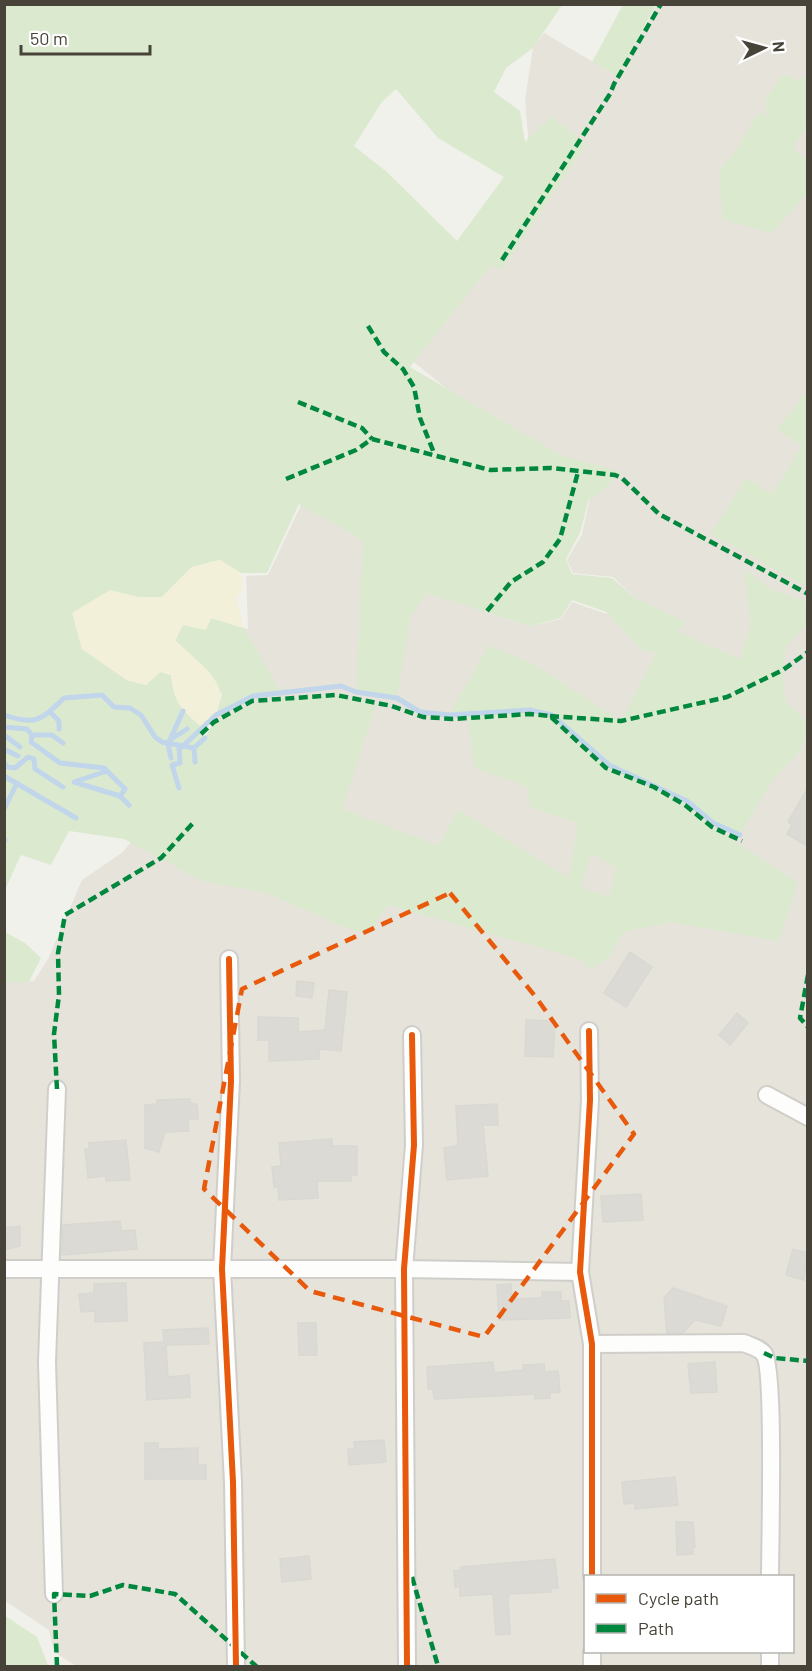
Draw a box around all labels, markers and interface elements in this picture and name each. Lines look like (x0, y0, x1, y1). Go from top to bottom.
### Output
scale bar (21, 18, 150, 56)
north arrow (734, 18, 794, 78)
text: 50 m (30, 27, 68, 49)
text: N (770, 41, 789, 53)
legend (584, 1575, 794, 1653)
text: Cycle path (638, 1587, 719, 1609)
text: Path (638, 1617, 674, 1639)

